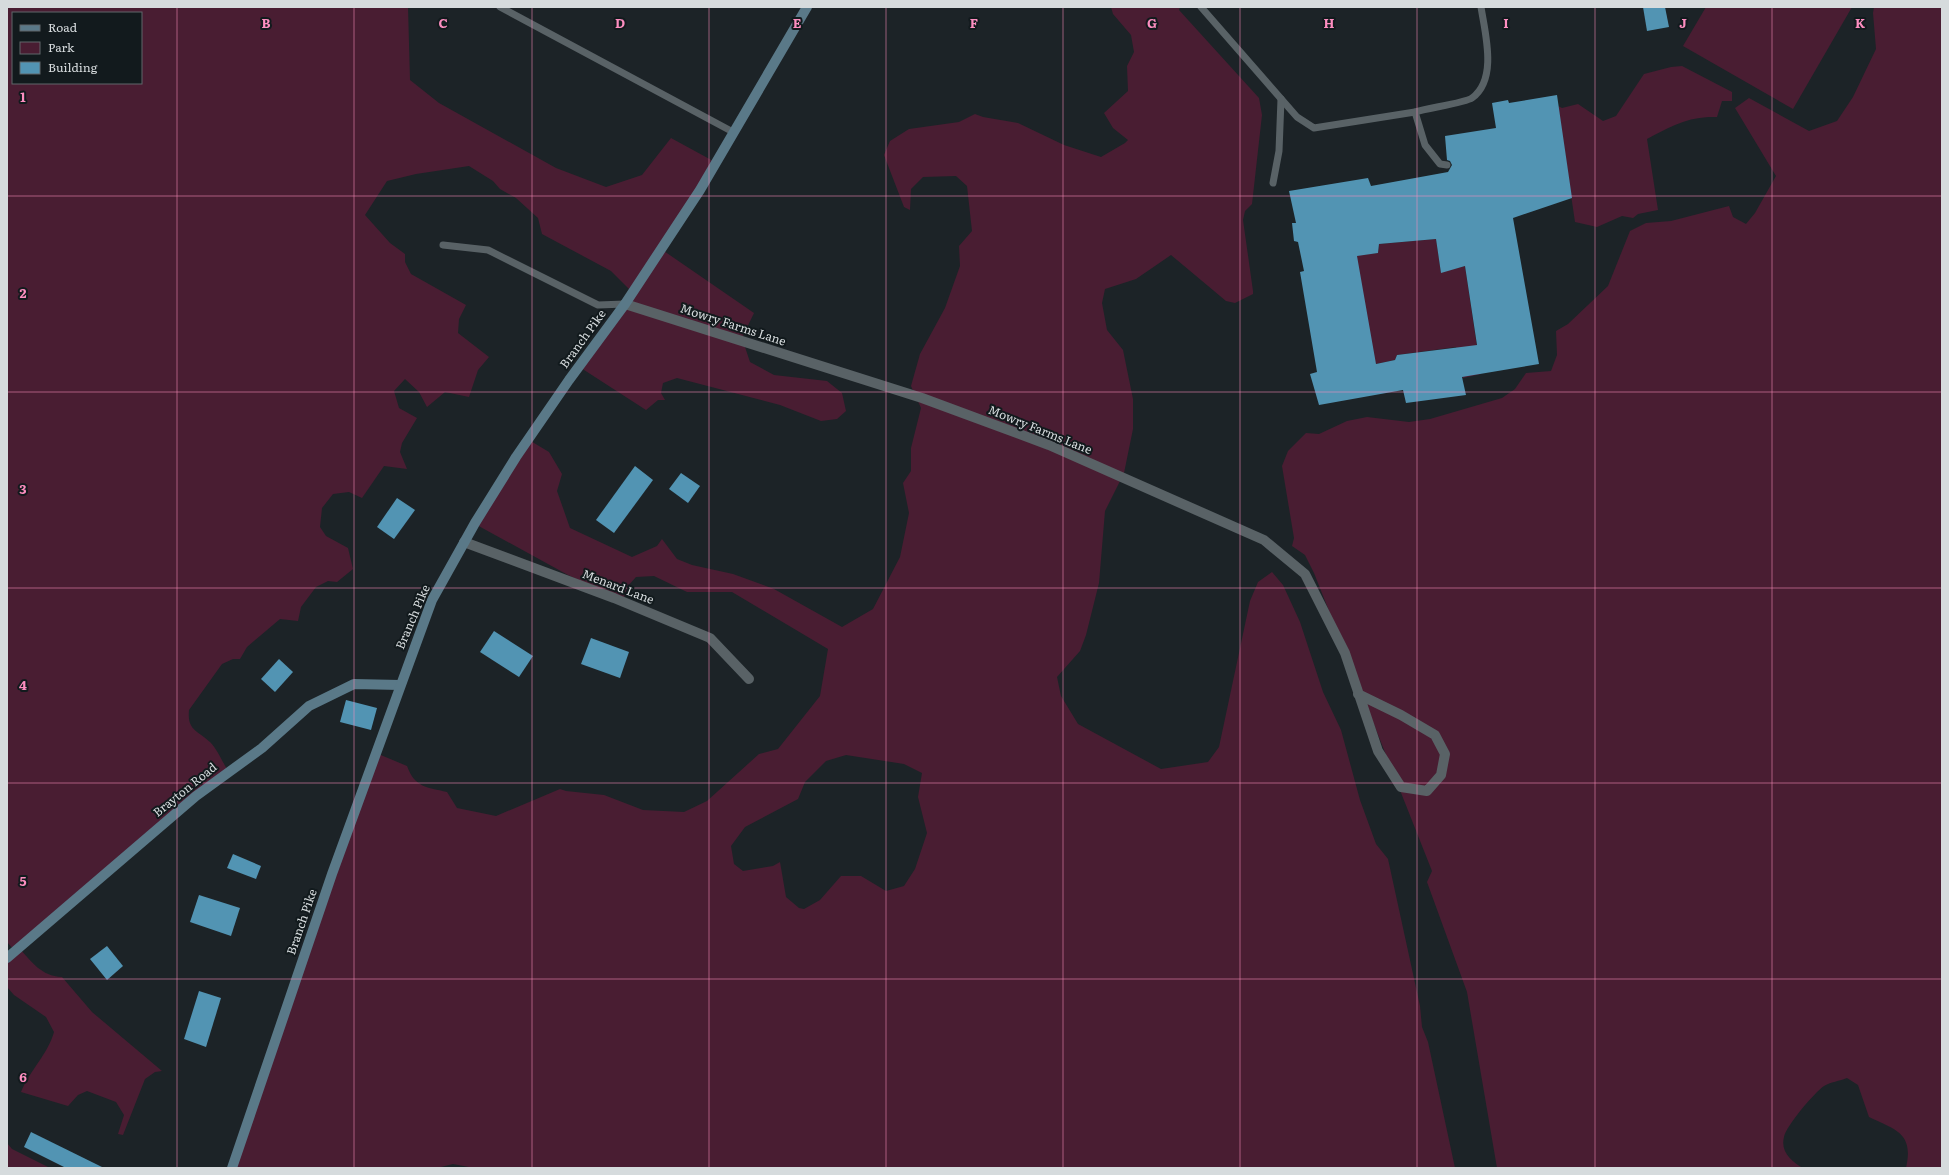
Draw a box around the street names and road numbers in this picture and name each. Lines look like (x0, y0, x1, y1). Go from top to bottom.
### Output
street label: Mowry Farms Lane (678, 298, 789, 350)
street label: Branch Pike (555, 305, 610, 371)
street label: Mowry Farms Lane (986, 400, 1095, 458)
street label: Menard Lane (580, 564, 657, 608)
street label: Branch Pike (390, 581, 434, 652)
street label: Brayton Road (149, 757, 221, 821)
street label: Branch Pike (281, 886, 321, 957)

